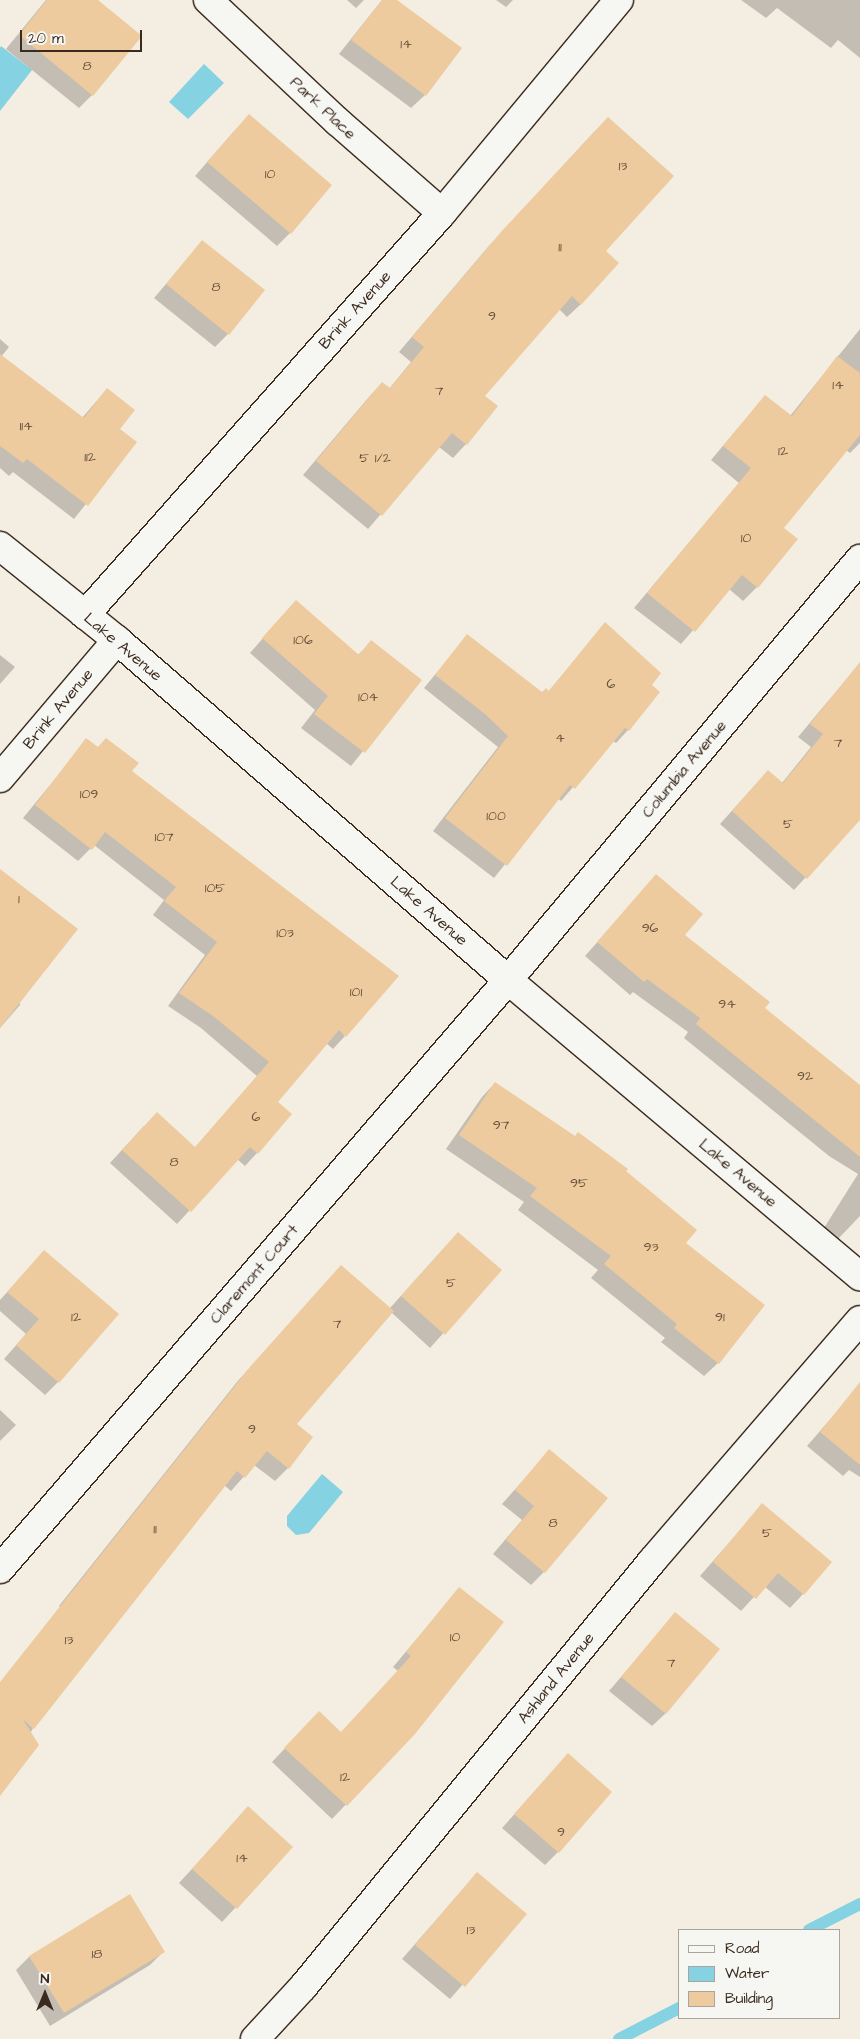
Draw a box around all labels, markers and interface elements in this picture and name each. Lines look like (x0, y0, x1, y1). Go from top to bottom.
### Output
scale bar (22, 20, 145, 52)
text: 20 m (28, 28, 64, 49)
house number: 14 (400, 36, 412, 52)
house number: 8 (82, 58, 92, 74)
street label: Park Place (286, 73, 360, 143)
house number: 13 (619, 158, 627, 174)
house number: 10 (265, 166, 275, 182)
house number: 11 (558, 239, 562, 255)
street label: Brink Avenue (315, 267, 395, 353)
house number: 8 (211, 279, 221, 295)
house number: 9 (488, 308, 496, 324)
house number: 14 (832, 377, 844, 393)
house number: 7 (435, 383, 443, 399)
house number: 114 (19, 418, 33, 434)
house number: 12 (778, 443, 788, 459)
house number: 112 (84, 449, 96, 465)
house number: 5 1/2 (359, 450, 391, 466)
house number: 10 (741, 530, 751, 546)
street label: Lake Avenue (80, 609, 166, 685)
house number: 106 (293, 632, 313, 648)
street label: Brink Avenue (19, 665, 97, 753)
house number: 6 (607, 676, 615, 692)
house number: 104 (358, 689, 378, 705)
street label: Columbia Avenue (638, 716, 730, 822)
house number: 4 (555, 730, 565, 746)
house number: 7 (834, 735, 842, 751)
house number: 109 (80, 786, 98, 802)
house number: 100 (486, 808, 506, 824)
house number: 5 (783, 816, 793, 832)
house number: 107 (154, 829, 174, 845)
street label: Lake Avenue (386, 872, 472, 950)
house number: 105 (205, 880, 225, 896)
house number: 1 (18, 891, 20, 907)
house number: 96 (642, 920, 658, 936)
house number: 103 (276, 925, 294, 941)
house number: 101 (350, 984, 362, 1000)
house number: 94 (718, 996, 736, 1012)
house number: 92 (797, 1068, 813, 1084)
house number: 6 (252, 1109, 260, 1125)
house number: 97 (493, 1117, 509, 1133)
street label: Lake Avenue (695, 1135, 781, 1211)
house number: 8 (169, 1154, 179, 1170)
house number: 95 (570, 1175, 588, 1191)
street label: Claremont Court (206, 1220, 302, 1328)
house number: 93 (643, 1239, 659, 1255)
house number: 5 (446, 1275, 456, 1291)
house number: 12 (71, 1309, 81, 1325)
house number: 91 (715, 1309, 725, 1325)
house number: 7 (333, 1316, 341, 1332)
house number: 9 (248, 1421, 256, 1437)
house number: 8 (548, 1515, 558, 1531)
house number: 11 (153, 1521, 157, 1537)
house number: 5 (762, 1525, 772, 1541)
house number: 10 (450, 1629, 460, 1645)
street label: Ashland Avenue (513, 1629, 599, 1727)
house number: 13 (65, 1632, 73, 1648)
house number: 7 (667, 1655, 675, 1671)
house number: 12 (340, 1769, 350, 1785)
house number: 9 (557, 1824, 565, 1840)
house number: 14 (236, 1850, 248, 1866)
house number: 13 (467, 1922, 475, 1938)
legend (678, 1929, 840, 2019)
text: Road (725, 1938, 759, 1959)
house number: 18 (92, 1946, 102, 1962)
text: Water (725, 1963, 769, 1984)
north arrow (20, 1969, 70, 2019)
text: N (41, 1969, 49, 1989)
text: Building (725, 1988, 773, 2009)

